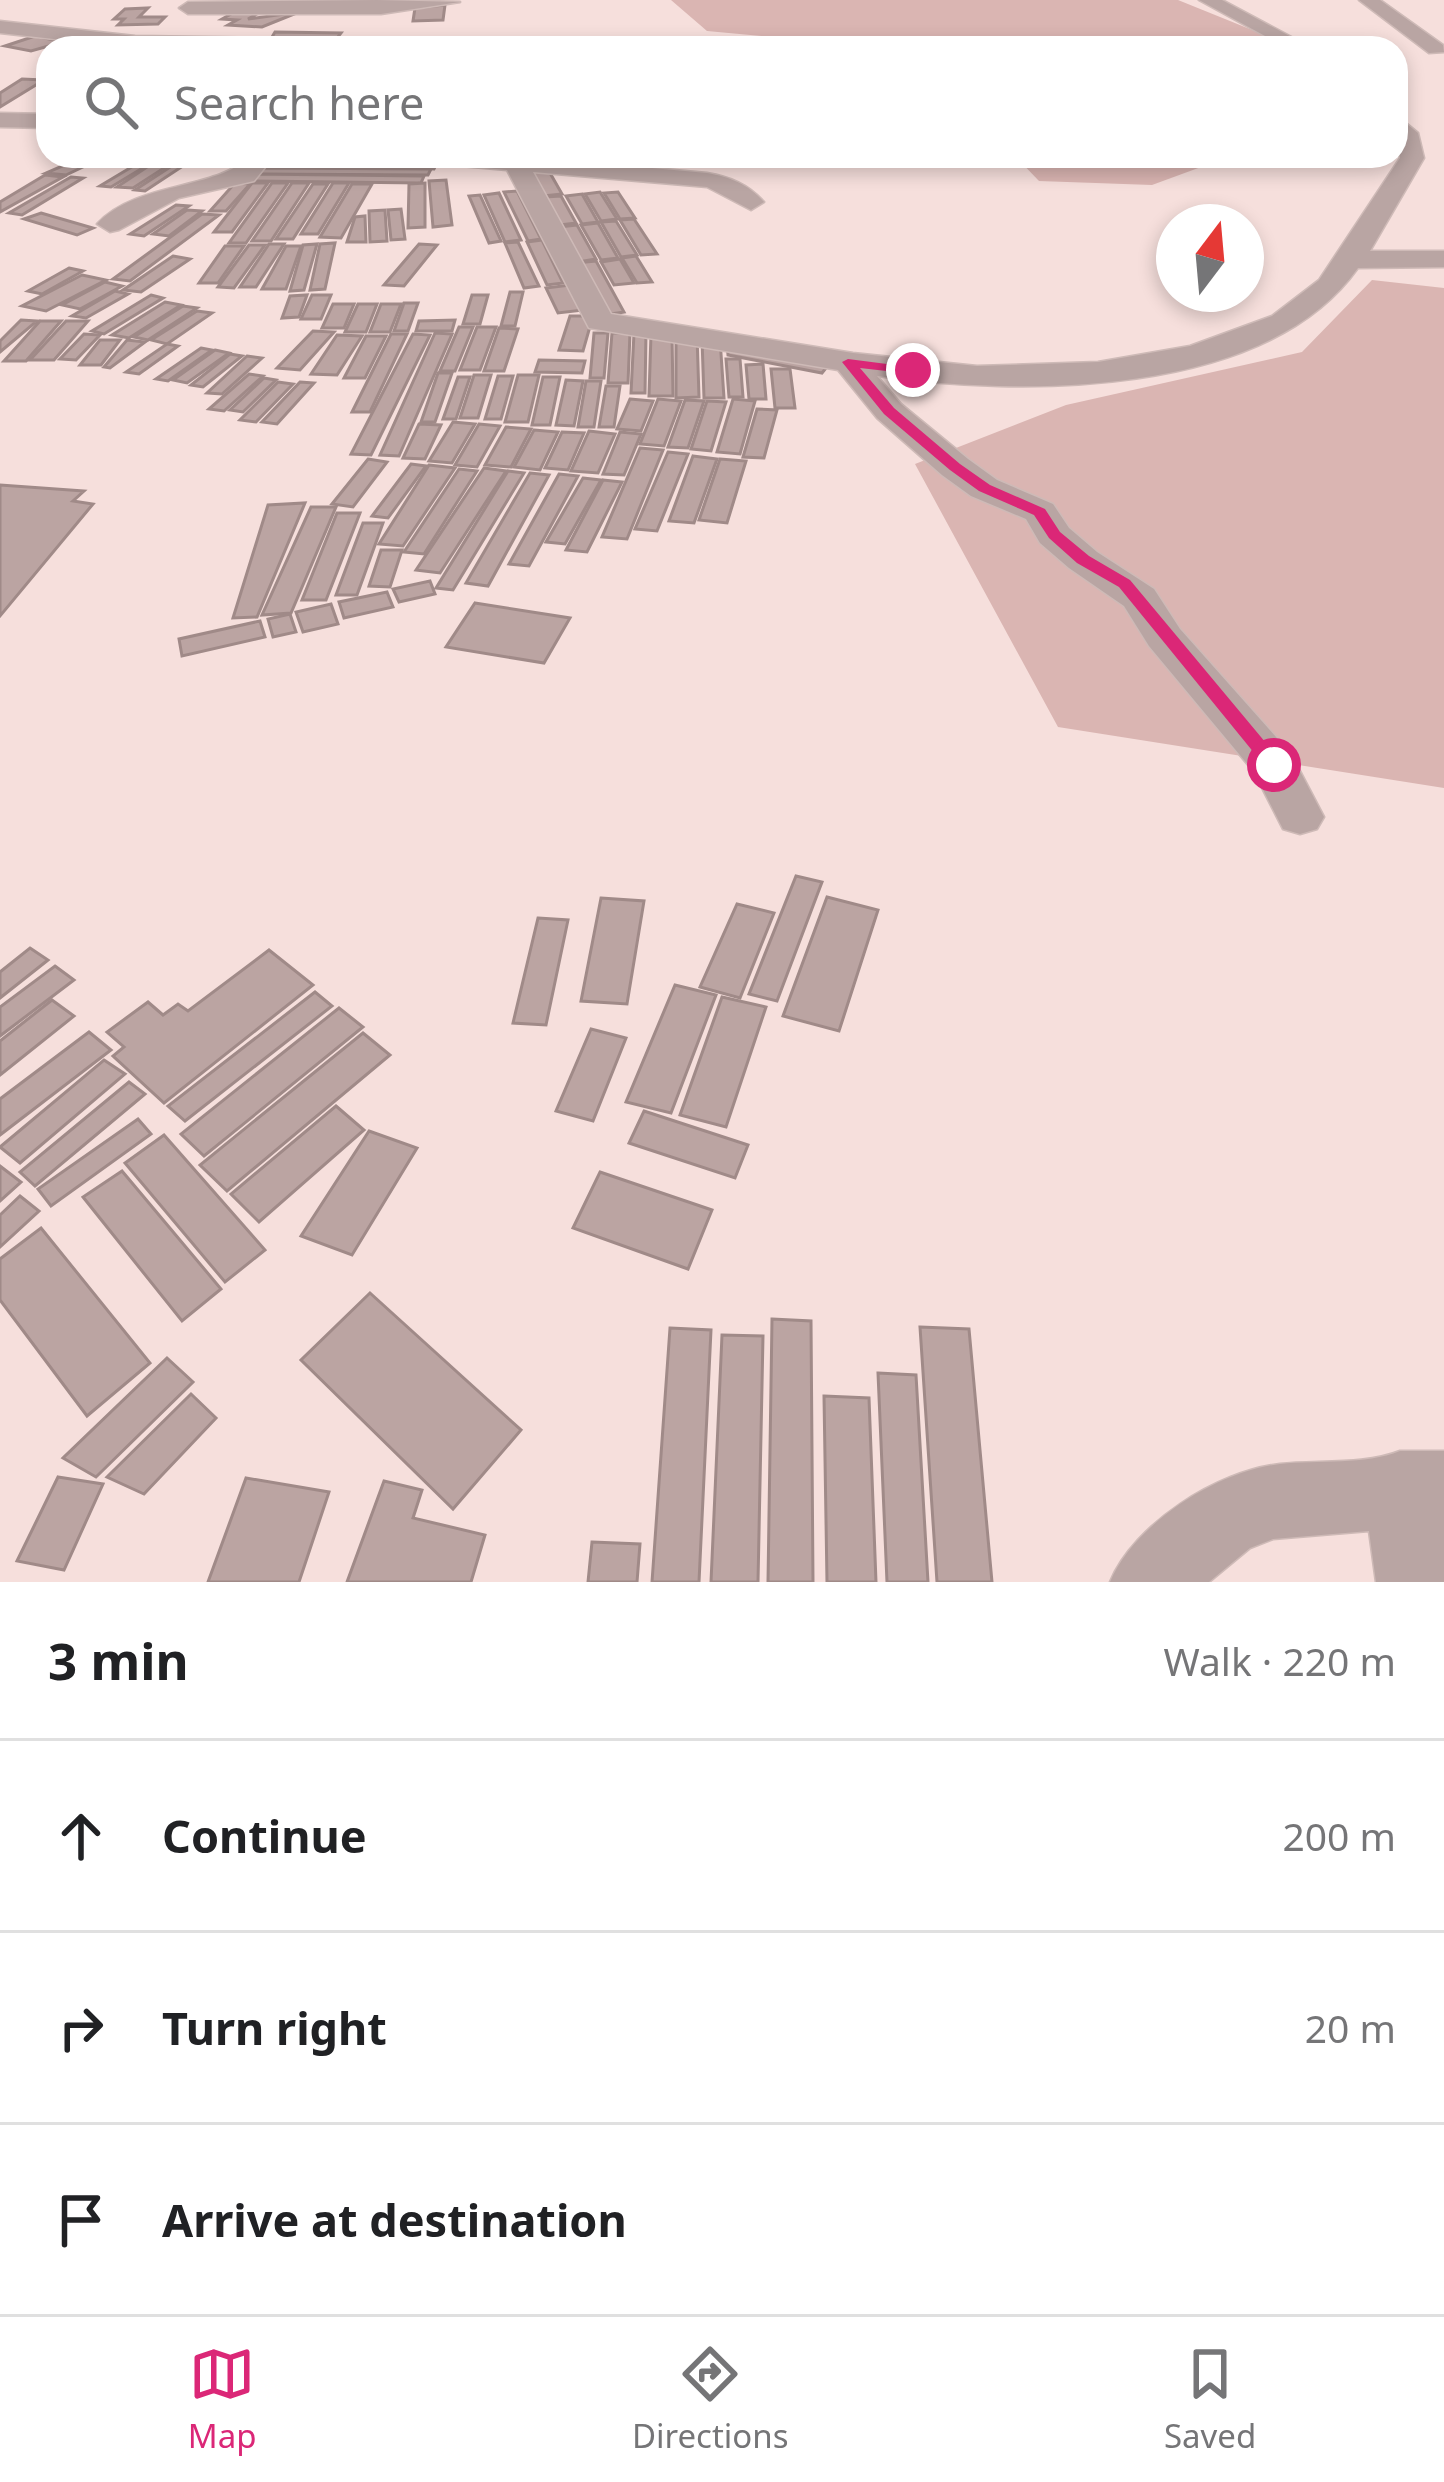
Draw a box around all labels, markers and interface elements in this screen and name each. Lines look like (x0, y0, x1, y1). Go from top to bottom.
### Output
search box (36, 36, 1408, 168)
icon: search (78, 69, 144, 135)
text: Search here (174, 72, 424, 133)
north arrow (1156, 204, 1264, 312)
route end (886, 343, 940, 397)
route start (1247, 738, 1301, 792)
text: 3 min (48, 1625, 189, 1695)
text: Walk · 220 m (1163, 1634, 1396, 1687)
icon: ahead (48, 1803, 114, 1869)
text: Continue (162, 1805, 367, 1866)
text: 200 m (1282, 1809, 1396, 1862)
icon: right (48, 1995, 114, 2061)
text: Turn right (162, 1997, 387, 2058)
text: 20 m (1305, 2001, 1396, 2054)
icon: arrive (48, 2187, 114, 2253)
text: Arrive at destination (162, 2189, 627, 2250)
tab: Map (188, 2341, 256, 2458)
tab: Directions (632, 2341, 789, 2458)
tab: Saved (1164, 2341, 1256, 2458)

